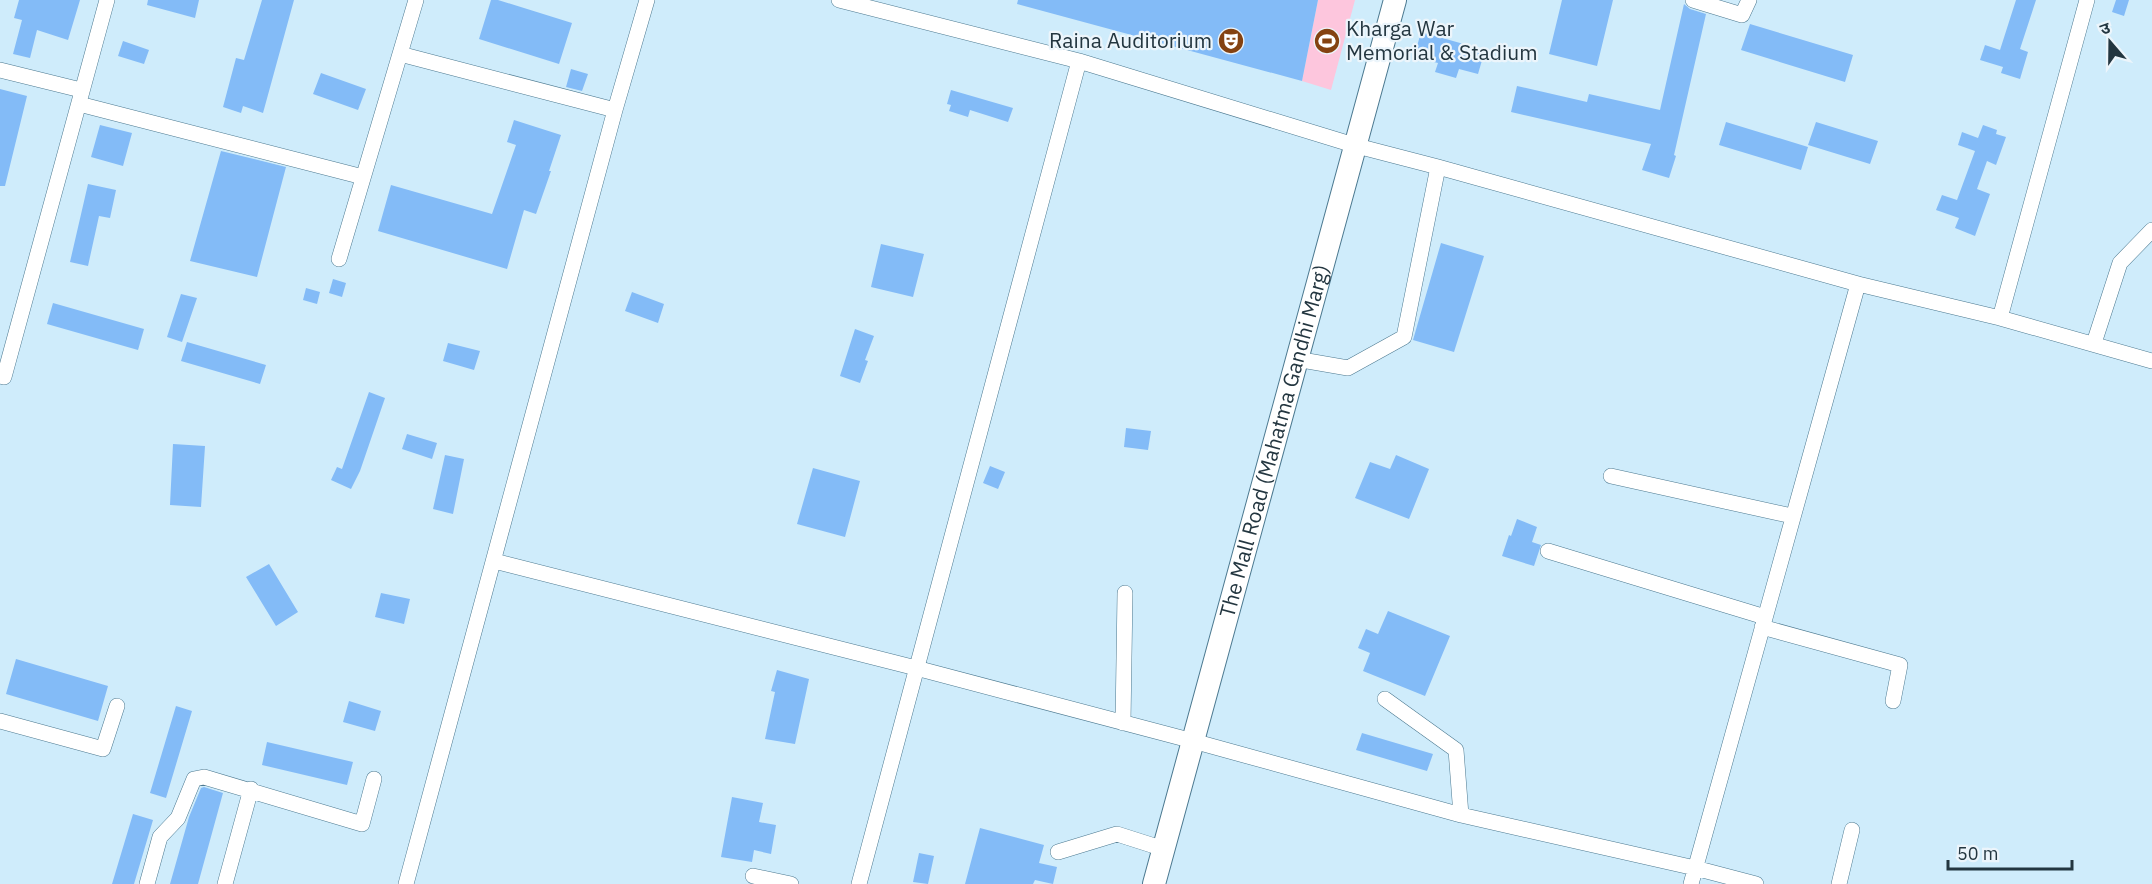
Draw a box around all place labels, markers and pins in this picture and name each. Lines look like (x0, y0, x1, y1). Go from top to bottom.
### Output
place label: Kharga War Memorial & Stadium (1346, 14, 1538, 66)
place label: Raina Auditorium (1049, 26, 1212, 54)
theatre icon: Raina Auditorium (1216, 26, 1246, 56)
sports icon: Kharga War Memorial & Stadium (1312, 26, 1342, 56)

